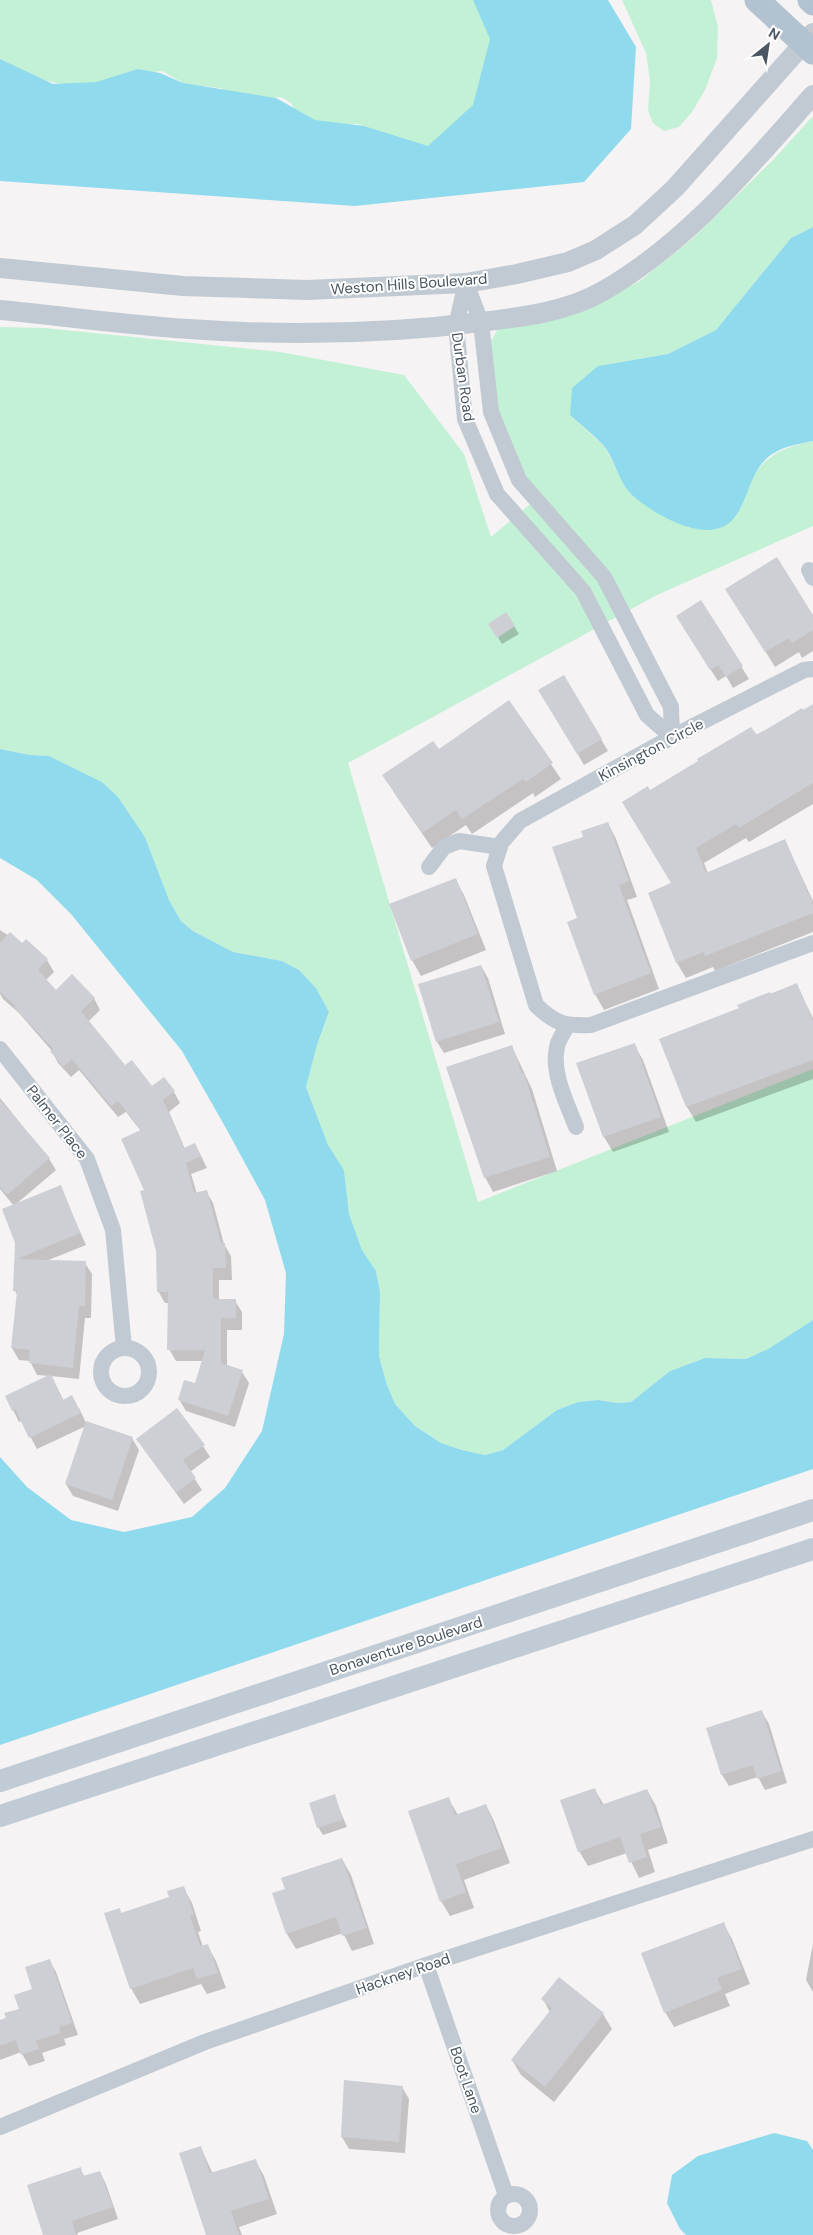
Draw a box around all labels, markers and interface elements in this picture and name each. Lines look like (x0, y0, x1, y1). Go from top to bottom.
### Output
north arrow (743, 20, 793, 70)
text: N (766, 23, 783, 44)
street label: Weston Hills Boulevard (330, 269, 488, 299)
street label: Durban Road (447, 331, 479, 423)
street label: Kinsington Circle (595, 714, 707, 786)
street label: Palmer Place (22, 1081, 92, 1163)
street label: Bonaventure Boulevard (327, 1612, 485, 1680)
street label: Hackney Road (353, 1948, 453, 2000)
street label: Boot Lane (445, 2044, 487, 2116)

